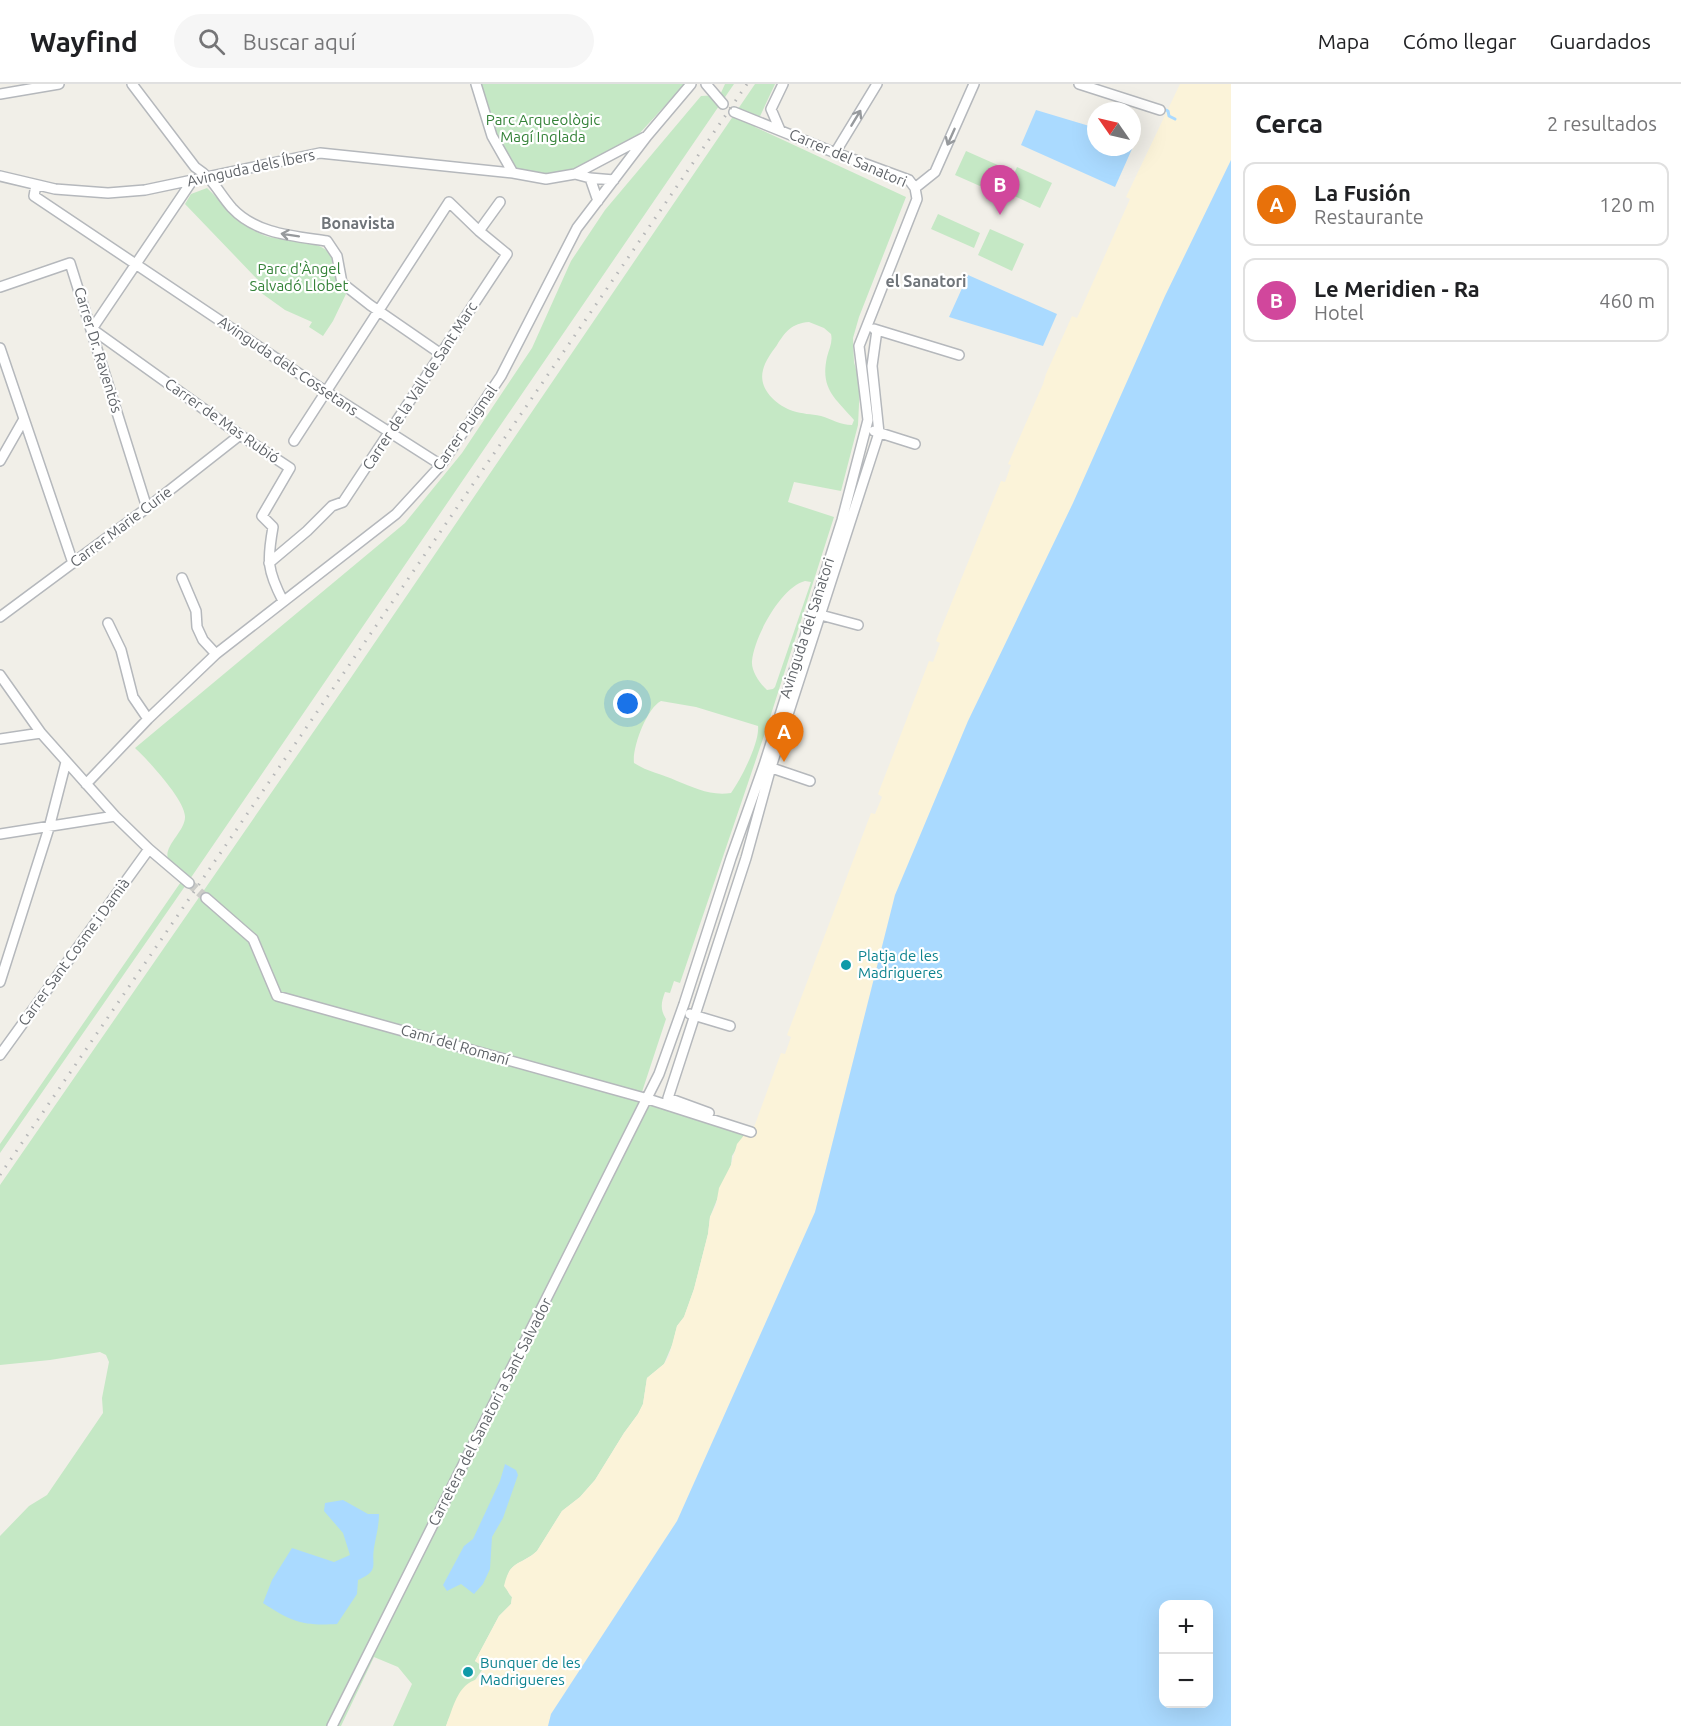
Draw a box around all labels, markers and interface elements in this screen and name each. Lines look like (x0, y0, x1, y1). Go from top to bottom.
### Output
search box (174, 14, 594, 68)
icon: search (195, 25, 228, 58)
text: Wayfind (30, 26, 138, 57)
text: Buscar aquí (243, 29, 356, 54)
text: Mapa (1318, 29, 1370, 53)
text: Cómo llegar (1403, 29, 1517, 53)
text: Guardados (1550, 29, 1651, 53)
north arrow (1087, 102, 1141, 156)
text: Cerca (1255, 109, 1323, 138)
one-way arrow (850, 110, 862, 127)
park label: Parc Arqueològic Magí Inglada (486, 111, 600, 145)
text: 2 resultados (1547, 112, 1657, 135)
street label: Carrer del Sanatori (787, 125, 909, 190)
one-way arrow (944, 128, 956, 146)
street label: Avinguda dels Íbers (185, 146, 316, 189)
pin: B (980, 166, 1020, 215)
text: La Fusión (1314, 180, 1411, 205)
text: A (1269, 193, 1284, 216)
text: 120 m (1599, 193, 1655, 216)
text: Restaurante (1314, 205, 1424, 228)
district label: Bonavista (321, 214, 395, 232)
one-way arrow (280, 229, 300, 240)
park label: Parc d'Àngel Salvadó Llobet (250, 260, 348, 294)
district label: el Sanatori (885, 272, 967, 290)
text: Le Meridien - Ra (1314, 276, 1480, 301)
street label: Carrer Dr. Raventós (71, 285, 126, 415)
text: B (1270, 289, 1283, 312)
text: 460 m (1599, 289, 1655, 312)
street label: Carrer de la Vall de Sant Marc (359, 299, 480, 473)
text: Hotel (1314, 301, 1364, 324)
street label: Avinguda dels Cossetans (215, 312, 361, 419)
street label: Carrer de Mas Rubió (162, 375, 283, 467)
street label: Carrer Puigmal (429, 382, 500, 474)
street label: Carrer Marie Curie (67, 483, 175, 570)
street label: Avinguda del Sanatori (776, 556, 837, 700)
your location (613, 689, 642, 718)
pin: A (764, 712, 804, 762)
street label: Carrer Sant Cosme i Damià (14, 875, 133, 1029)
place label: Platja de les Madrigueres (858, 947, 943, 981)
marker: Platja de les Madrigueres (839, 958, 853, 972)
street label: Camí del Romaní (399, 1021, 512, 1068)
street label: Carretera del Sanatori a Sant Salvador (424, 1295, 555, 1529)
map controls (1159, 1600, 1213, 1708)
button: + (1159, 1600, 1213, 1654)
place label: Bunquer de les Madrigueres (480, 1654, 581, 1688)
button: − (1159, 1654, 1213, 1708)
marker: Bunquer de les Madrigueres (461, 1665, 475, 1679)

